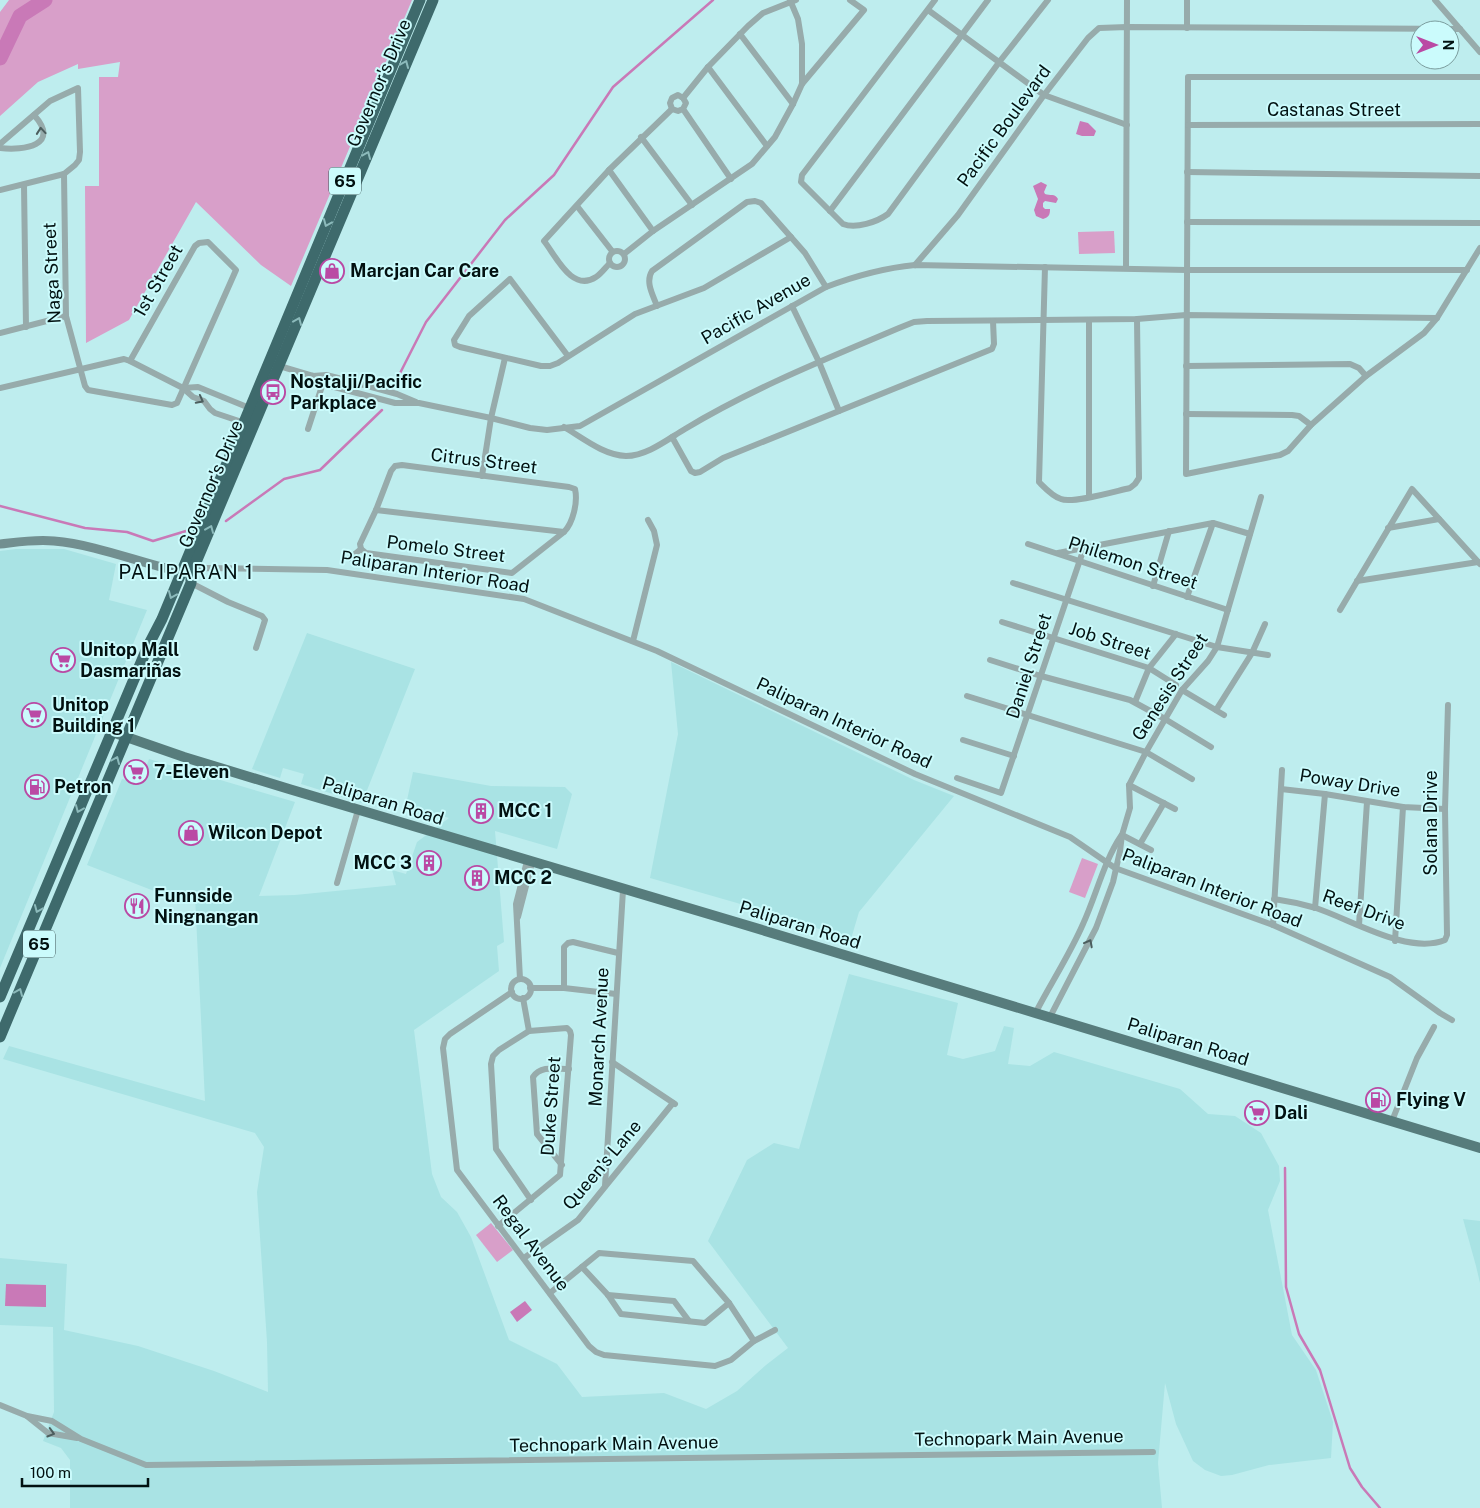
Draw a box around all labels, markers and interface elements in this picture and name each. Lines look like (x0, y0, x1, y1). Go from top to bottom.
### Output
street label: Governor's Drive (342, 16, 415, 150)
north arrow (1410, 20, 1460, 70)
text: N (1440, 40, 1456, 50)
one-way arrow (399, 60, 410, 69)
street label: Pacific Boulevard (952, 61, 1055, 191)
street label: Castanas Street (1267, 99, 1401, 120)
one-way arrow (36, 126, 47, 134)
one-way arrow (361, 151, 372, 160)
road number: 65 (329, 168, 361, 195)
one-way arrow (323, 218, 333, 226)
street label: Naga Street (38, 222, 65, 324)
street label: 1st Street (128, 241, 187, 321)
shop icon: Marcjan Car Care (319, 258, 345, 284)
place label: Marcjan Car Care (350, 260, 499, 281)
street label: Pacific Avenue (697, 269, 814, 348)
one-way arrow (291, 317, 302, 326)
place label: Nostalji/Pacific Parkplace (290, 371, 422, 413)
bus stop icon: Nostalji/Pacific Parkplace (260, 379, 286, 405)
one-way arrow (194, 394, 203, 404)
street label: Governor's Drive (174, 417, 247, 551)
street label: Citrus Street (430, 444, 539, 477)
one-way arrow (204, 525, 214, 534)
street label: Pomelo Street (386, 531, 507, 566)
street label: Philemon Street (1066, 532, 1200, 593)
street label: Paliparan Interior Road (339, 546, 531, 597)
district label: PALIPARAN 1 (118, 560, 254, 584)
one-way arrow (167, 590, 178, 599)
street label: Daniel Street (1002, 610, 1055, 721)
street label: Job Street (1067, 617, 1154, 664)
street label: Genesis Street (1127, 629, 1212, 744)
place label: Unitop Mall Dasmariñas (80, 639, 181, 681)
supermarket icon: Unitop Mall Dasmariñas (50, 647, 76, 673)
street label: Paliparan Interior Road (753, 673, 935, 772)
place label: Unitop Building 1 (52, 694, 135, 736)
supermarket icon: Unitop Building 1 (21, 702, 47, 728)
one-way arrow (111, 756, 121, 764)
supermarket icon: 7-Eleven (123, 759, 149, 785)
place label: 7-Eleven (154, 761, 229, 782)
street label: Poway Drive (1298, 764, 1402, 801)
street label: Solana Drive (1420, 770, 1441, 876)
street label: Paliparan Road (320, 772, 446, 829)
fuel station icon: Petron (24, 774, 50, 800)
place label: Petron (54, 776, 111, 797)
building icon: MCC 1 (468, 798, 494, 824)
place label: MCC 1 (498, 800, 552, 821)
one-way arrow (75, 804, 86, 813)
shop icon: Wilcon Depot (178, 820, 204, 846)
place label: Wilcon Depot (208, 822, 322, 843)
street label: Paliparan Interior Road (1119, 844, 1305, 932)
building icon: MCC 3 (416, 850, 442, 876)
place label: MCC 3 (354, 852, 412, 873)
building icon: MCC 2 (464, 865, 490, 891)
place label: MCC 2 (494, 867, 552, 888)
place label: Funnside Ningnangan (154, 885, 258, 927)
street label: Reef Drive (1320, 885, 1408, 934)
restaurant icon: Funnside Ningnangan (124, 893, 150, 919)
street label: Paliparan Road (737, 896, 863, 953)
one-way arrow (33, 904, 44, 913)
road number: 65 (23, 931, 55, 958)
one-way arrow (1083, 939, 1093, 948)
street label: Monarch Avenue (584, 967, 613, 1107)
one-way arrow (13, 988, 23, 997)
street label: Paliparan Road (1125, 1013, 1251, 1070)
street label: Duke Street (537, 1055, 564, 1156)
fuel station icon: Flying V (1365, 1087, 1391, 1113)
place label: Flying V (1396, 1089, 1466, 1110)
supermarket icon: Dali (1244, 1100, 1270, 1126)
place label: Dali (1274, 1102, 1308, 1123)
street label: Queen's Lane (558, 1115, 645, 1214)
street label: Regal Avenue (489, 1191, 574, 1295)
street label: Technopark Main Avenue (914, 1425, 1124, 1450)
one-way arrow (47, 1427, 55, 1437)
street label: Technopark Main Avenue (509, 1431, 719, 1456)
scale bar (22, 1456, 149, 1488)
text: 100 m (30, 1464, 71, 1481)

